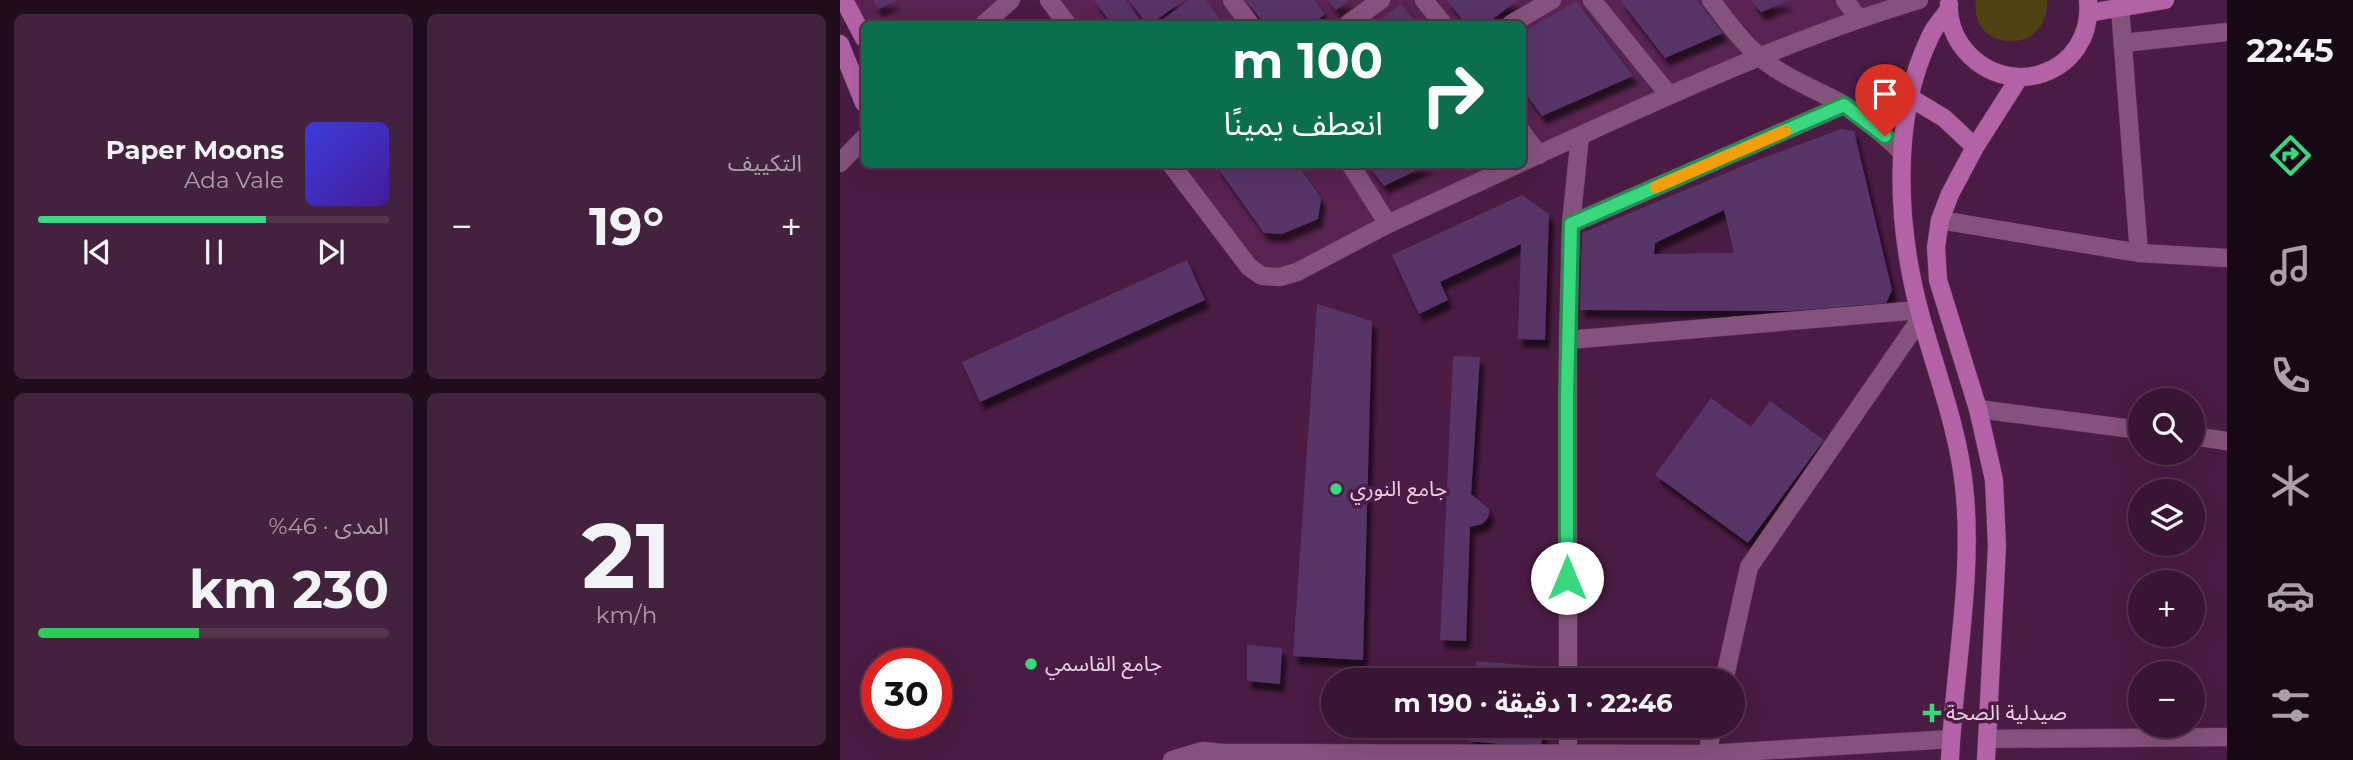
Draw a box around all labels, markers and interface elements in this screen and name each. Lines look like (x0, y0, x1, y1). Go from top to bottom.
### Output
text: 100 m (1232, 31, 1383, 90)
text: 22:45 (2246, 31, 2334, 70)
icon: right (1407, 49, 1498, 140)
pin (1855, 64, 1915, 136)
icon: arrive (1866, 75, 1904, 113)
text: انعطف يمينًا (1224, 104, 1383, 143)
icon: directions (2266, 131, 2315, 180)
text: Paper Moons (106, 134, 284, 166)
text: التكييف (728, 149, 802, 177)
text: Ada Vale (184, 166, 284, 194)
text: 19° (589, 195, 664, 258)
text: − (451, 203, 473, 250)
text: + (780, 203, 802, 250)
icon: previous (78, 233, 116, 271)
icon: pause (195, 233, 233, 271)
icon: next (312, 233, 350, 271)
icon: music (2266, 241, 2315, 290)
icon: phone (2266, 351, 2315, 400)
map controls (2128, 388, 2205, 738)
button: search (2128, 388, 2205, 465)
icon: climate (2266, 461, 2315, 510)
place label: جامع النوري (1350, 476, 1447, 505)
button: layers (2128, 479, 2205, 556)
marker: جامع النوري (1328, 481, 1344, 497)
text: 21 (582, 500, 671, 611)
text: المدى · 46% (268, 512, 389, 540)
position arrow (1530, 541, 1604, 615)
text: 230 km (189, 558, 389, 621)
button: + (2128, 570, 2205, 647)
icon: car (2266, 571, 2315, 620)
text: km/h (596, 601, 657, 629)
speed limit sign: 30 (861, 648, 952, 739)
place label: جامع القاسمي (1045, 651, 1162, 680)
marker: جامع القاسمي (1023, 656, 1039, 672)
button: − (2128, 661, 2205, 738)
icon: filters (2266, 681, 2315, 730)
text: 22:46 · 1 دقيقة · 190 m (1393, 687, 1673, 719)
place label: صيدلية الصحة (1946, 700, 2067, 725)
marker: صيدلية الصحة (1924, 705, 1940, 721)

